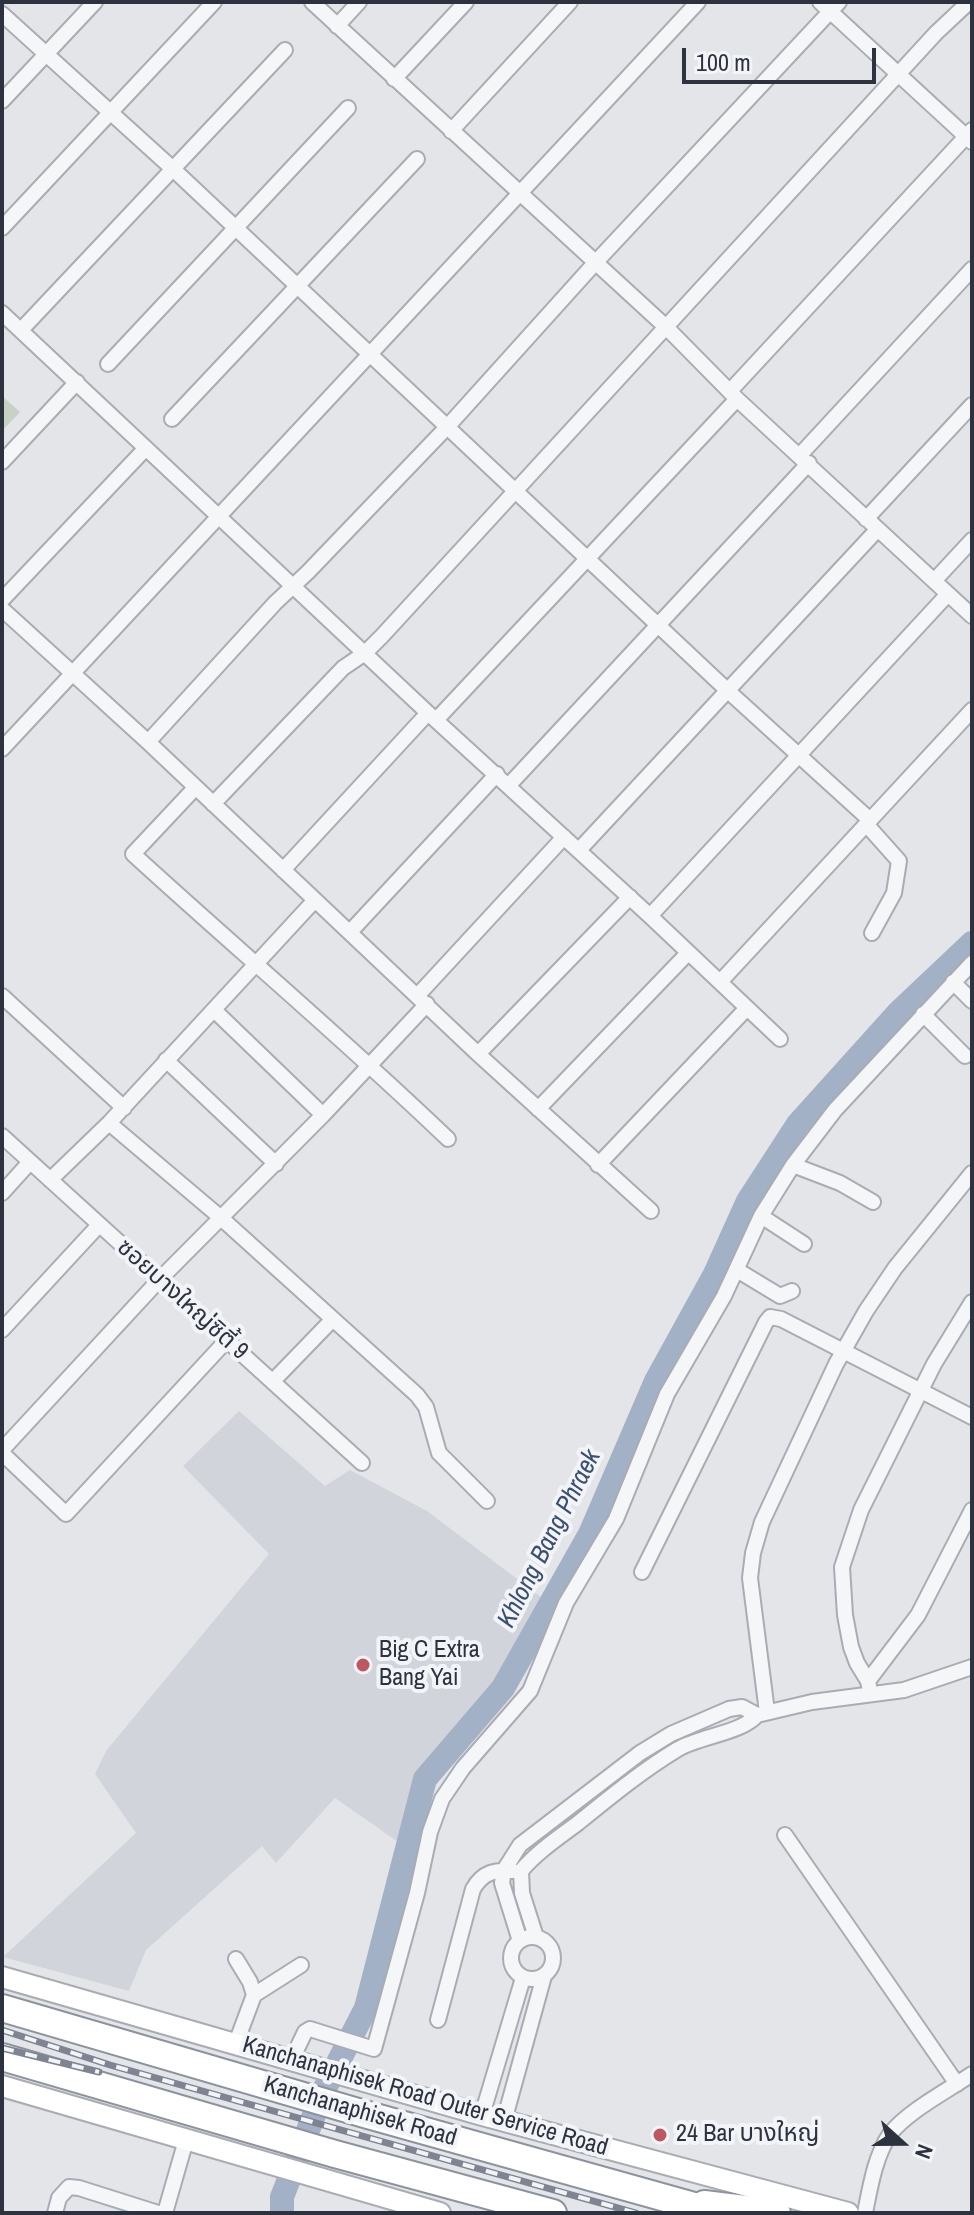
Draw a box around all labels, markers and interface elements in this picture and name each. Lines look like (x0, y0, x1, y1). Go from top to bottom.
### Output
scale bar (686, 32, 880, 82)
text: 100 m (696, 46, 751, 78)
street label: ซอยบางใหญ่ซิตี้ 9 (111, 1234, 253, 1366)
water label: Khlong Bang Phraek (492, 1445, 608, 1633)
place label: Big C Extra Bang Yai (379, 1637, 480, 1693)
marker: Big C Extra Bang Yai (354, 1656, 372, 1674)
street label: Kanchanaphisek Road Outer Service Road (239, 2031, 611, 2163)
street label: Kanchanaphisek Road (260, 2071, 460, 2153)
north arrow (862, 2103, 942, 2183)
place label: 24 Bar บางใหญ่ (676, 2121, 819, 2149)
marker: 24 Bar บางใหญ่ (651, 2126, 669, 2144)
text: N (908, 2140, 941, 2163)

